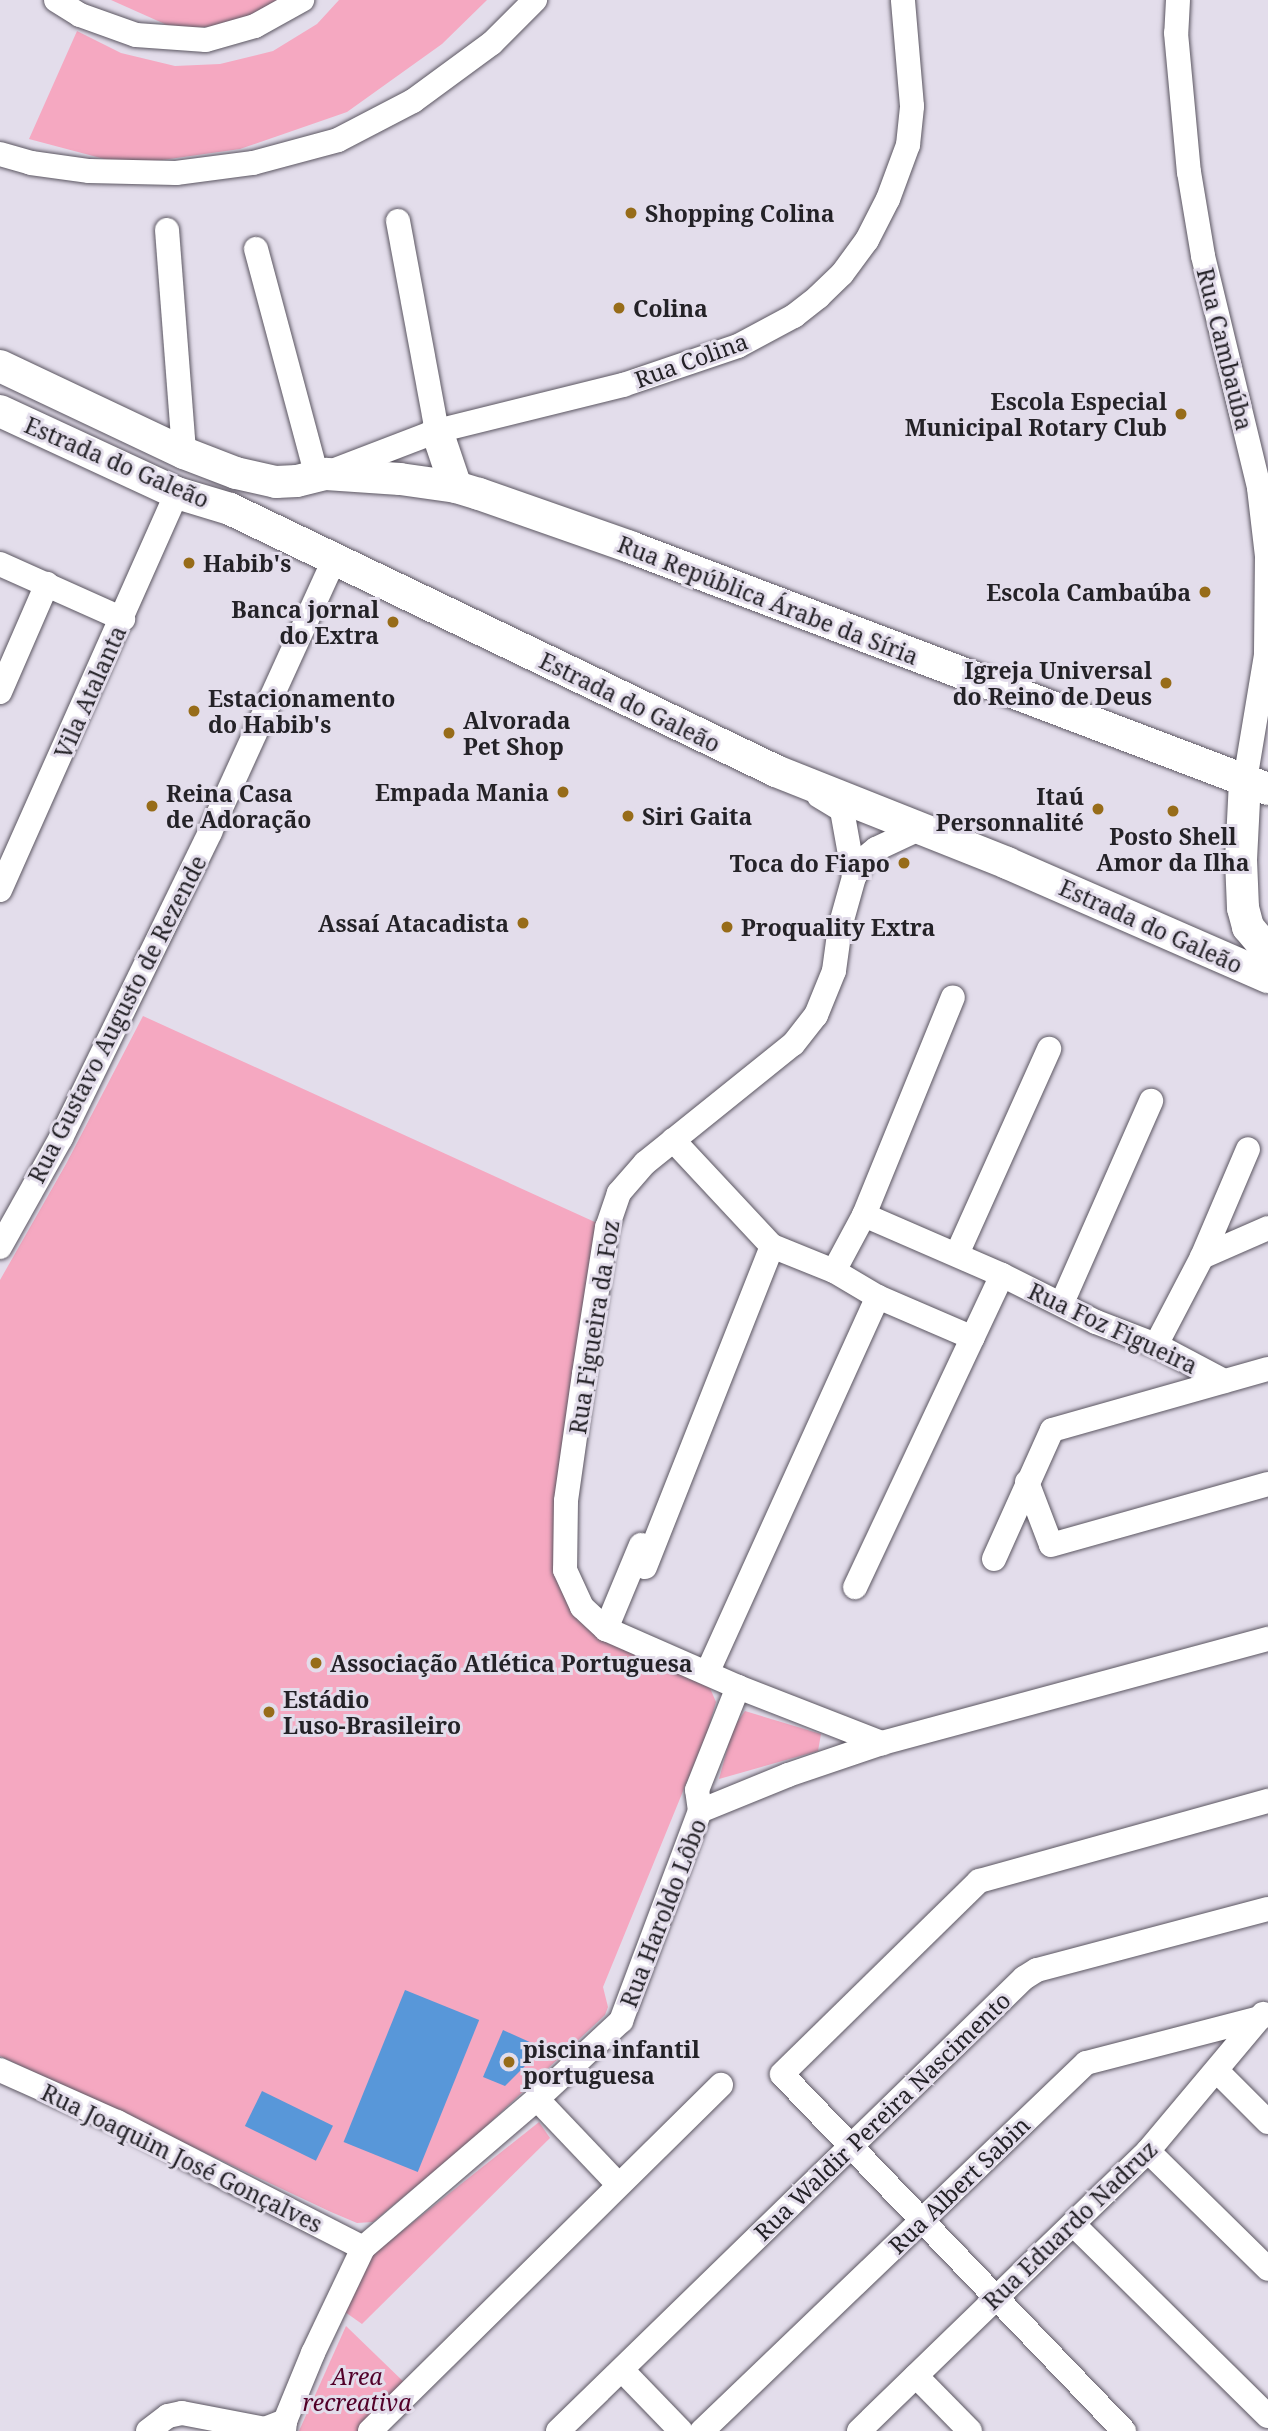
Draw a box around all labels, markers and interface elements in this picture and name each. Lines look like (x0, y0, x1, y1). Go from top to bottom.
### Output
place label: Shopping Colina (645, 199, 835, 227)
marker: Shopping Colina (623, 205, 639, 221)
street label: Rua Cambaúba (1192, 265, 1258, 433)
place label: Colina (633, 294, 708, 322)
marker: Colina (611, 300, 627, 316)
street label: Rua Colina (631, 327, 751, 393)
place label: Escola Especial Municipal Rotary Club (905, 387, 1167, 441)
marker: Escola Especial Municipal Rotary Club (1173, 406, 1189, 422)
street label: Estrada do Galeão (21, 411, 213, 513)
street label: Rua República Árabe da Síria (614, 530, 922, 670)
place label: Habib's (203, 549, 291, 577)
marker: Habib's (181, 555, 197, 571)
place label: Escola Cambaúba (986, 578, 1191, 606)
marker: Escola Cambaúba (1197, 584, 1213, 600)
place label: Banca jornal do Extra (231, 595, 379, 649)
marker: Banca jornal do Extra (385, 614, 401, 630)
street label: Vila Atalanta (48, 621, 132, 763)
street label: Estrada do Galeão (535, 646, 725, 758)
place label: Igreja Universal do Reino de Deus (953, 656, 1152, 710)
marker: Igreja Universal do Reino de Deus (1158, 675, 1174, 691)
place label: Estacionamento do Habib's (208, 684, 395, 738)
marker: Estacionamento do Habib's (186, 703, 202, 719)
place label: Alvorada Pet Shop (463, 706, 571, 760)
marker: Alvorada Pet Shop (441, 725, 457, 741)
place label: Empada Mania (375, 778, 549, 806)
place label: Reina Casa de Adoração (166, 779, 311, 833)
place label: Itaú Personnalité (936, 782, 1084, 836)
marker: Empada Mania (555, 784, 571, 800)
marker: Reina Casa de Adoração (144, 798, 160, 814)
marker: Itaú Personnalité (1090, 801, 1106, 817)
place label: Siri Gaita (642, 802, 752, 830)
marker: Posto Shell Amor da Ilha (1165, 803, 1181, 819)
marker: Siri Gaita (620, 808, 636, 824)
place label: Posto Shell Amor da Ilha (1096, 822, 1250, 876)
place label: Toca do Fiapo (730, 849, 890, 877)
street label: Rua Gustavo Augusto de Rezende (22, 851, 212, 1187)
marker: Toca do Fiapo (896, 855, 912, 871)
street label: Estrada do Galeão (1055, 873, 1247, 979)
place label: Assaí Atacadista (318, 909, 509, 937)
place label: Proquality Extra (741, 913, 935, 941)
marker: Assaí Atacadista (515, 915, 531, 931)
marker: Proquality Extra (719, 919, 735, 935)
street label: Rua Figueira da Foz (563, 1218, 625, 1436)
street label: Rua Foz Figueira (1024, 1277, 1202, 1379)
place label: Associação Atlética Portuguesa (330, 1649, 693, 1677)
marker: Associação Atlética Portuguesa (308, 1655, 324, 1671)
place label: Estádio Luso-Brasileiro (283, 1685, 461, 1739)
marker: Estádio Luso-Brasileiro (261, 1704, 277, 1720)
street label: Rua Haroldo Lôbo (614, 1815, 712, 2011)
street label: Rua Waldir Pereira Nascimento (748, 1986, 1016, 2246)
place label: piscina infantil portuguesa (523, 2035, 700, 2089)
marker: piscina infantil portuguesa (501, 2054, 517, 2070)
street label: Rua Joaquim José Gonçalves (37, 2078, 327, 2238)
street label: Rua Albert Sabin (883, 2111, 1035, 2259)
street label: Rua Eduardo Nadruz (977, 2135, 1163, 2315)
park label: Area recreativa (303, 2362, 411, 2416)

